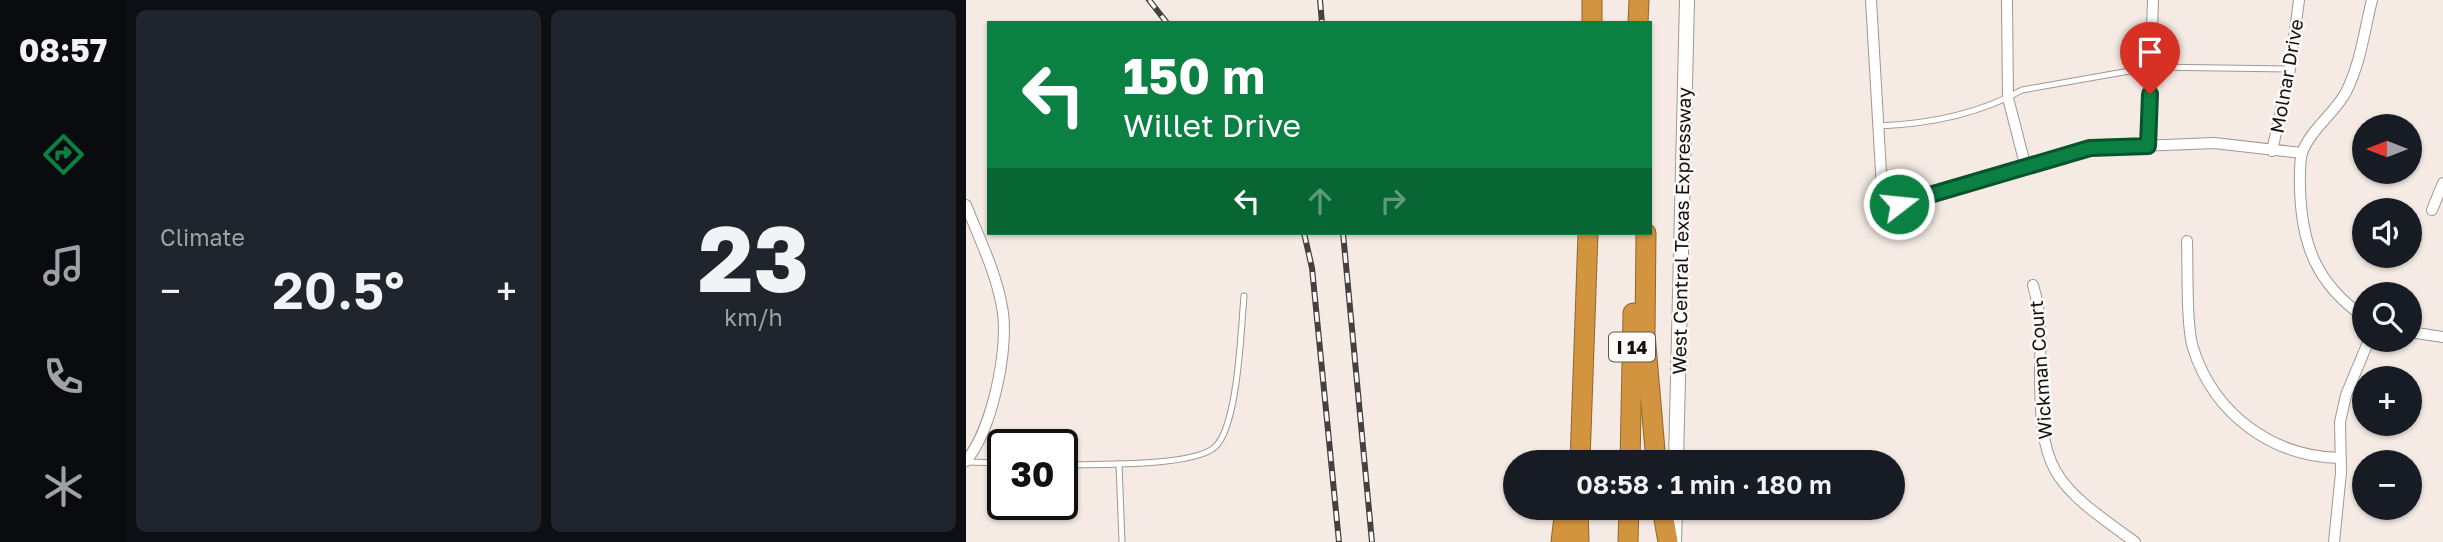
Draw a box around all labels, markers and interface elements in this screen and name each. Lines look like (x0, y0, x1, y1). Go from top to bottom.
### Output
street label: Molnar Drive (2265, 17, 2307, 135)
pin (2120, 22, 2180, 94)
text: 08:57 (19, 31, 107, 69)
icon: arrive (2131, 33, 2169, 71)
text: 150 m (1123, 46, 1265, 105)
icon: left (1008, 49, 1099, 140)
street label: West Central Texas Expressway (1667, 87, 1695, 375)
text: Willet Drive (1123, 106, 1301, 144)
north arrow (2352, 114, 2422, 184)
map controls (2352, 114, 2422, 520)
icon: directions (39, 130, 88, 179)
position arrow (1862, 167, 1936, 241)
icon: left (1228, 182, 1266, 220)
icon: ahead (1301, 182, 1339, 220)
icon: right (1374, 182, 1412, 220)
button: sound (2352, 198, 2422, 268)
text: 23 (698, 203, 809, 312)
text: Climate (160, 223, 245, 251)
icon: music (39, 241, 88, 290)
text: 20.5° (273, 258, 404, 320)
text: − (160, 268, 181, 313)
text: + (496, 268, 517, 313)
button: search (2352, 282, 2422, 352)
street label: Wickman Court (2024, 300, 2056, 440)
text: km/h (724, 303, 783, 331)
road number: I 14 (1609, 332, 1655, 362)
icon: phone (39, 352, 88, 401)
button: + (2352, 366, 2422, 436)
speed limit sign: 30 (987, 429, 1078, 520)
button: − (2352, 450, 2422, 520)
icon: climate (39, 462, 88, 511)
text: 08:58 · 1 min · 180 m (1576, 469, 1832, 500)

